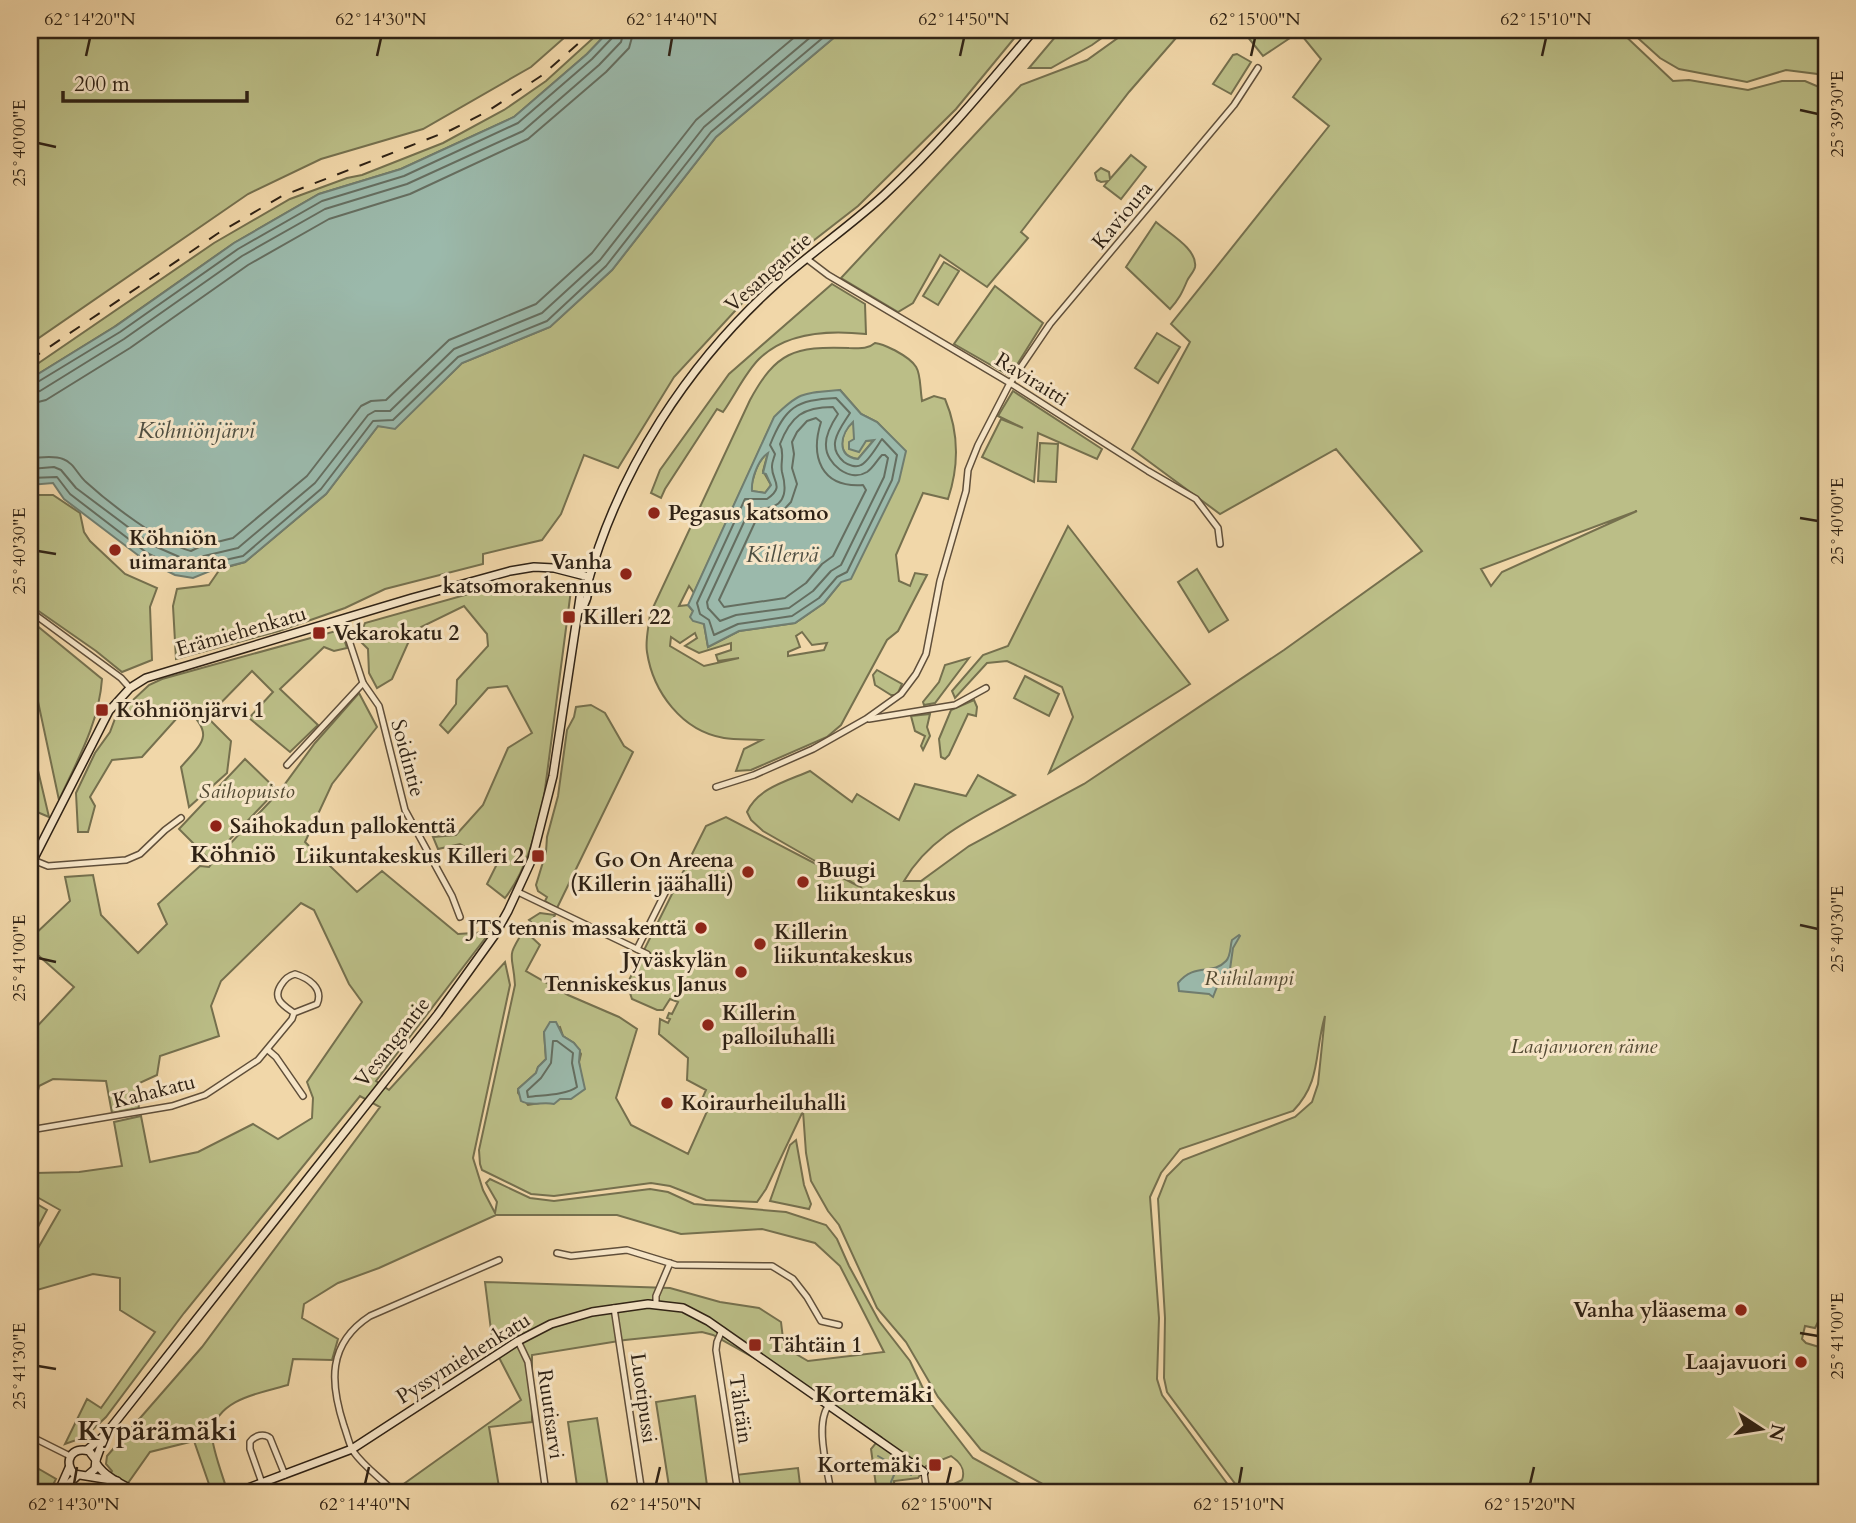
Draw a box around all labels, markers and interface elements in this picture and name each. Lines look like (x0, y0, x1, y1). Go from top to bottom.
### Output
text: 62°14'20"N (44, 7, 136, 32)
text: 62°14'30"N (335, 7, 427, 32)
text: 62°14'40"N (626, 7, 718, 32)
text: 62°14'50"N (918, 7, 1010, 32)
text: 62°15'00"N (1209, 7, 1301, 32)
text: 62°15'10"N (1500, 7, 1592, 32)
scale bar (63, 60, 247, 104)
text: 200 m (74, 70, 130, 99)
text: 25°39'30"E (1825, 70, 1850, 158)
text: 25°40'00"E (7, 99, 32, 187)
street label: Kavioura (1085, 175, 1159, 256)
street label: Vesangantie (719, 226, 818, 319)
street label: Raviraitti (989, 345, 1074, 413)
water label: Köhniönjärvi (137, 415, 256, 446)
text: 25°40'00"E (1825, 477, 1850, 565)
place label: Pegasus katsomo (668, 499, 829, 528)
marker: Pegasus katsomo (646, 505, 662, 521)
text: 25°40'30"E (7, 507, 32, 595)
place label: Köhniön uimaranta (129, 524, 228, 577)
water label: Killervä (746, 539, 819, 570)
marker: Köhniön uimaranta (107, 542, 123, 558)
place label: Vanha katsomorakennus (442, 548, 613, 601)
marker: Vanha katsomorakennus (618, 566, 634, 582)
street label: Erämiehenkatu (172, 599, 310, 664)
place label: Killeri 22 (583, 603, 671, 632)
marker: Killeri 22 (561, 609, 577, 625)
place label: Vekarokatu 2 (333, 619, 459, 648)
marker: Vekarokatu 2 (311, 625, 327, 641)
place label: Köhniönjärvi 1 (116, 696, 265, 725)
marker: Köhniönjärvi 1 (94, 702, 110, 718)
street label: Soidintie (383, 716, 432, 800)
park label: Saihopuisto (199, 777, 295, 806)
place label: Saihokadun pallokenttä (230, 812, 456, 841)
marker: Saihokadun pallokenttä (208, 818, 224, 834)
district label: Köhniö (190, 838, 276, 871)
place label: Liikuntakeskus Killeri 2 (295, 842, 524, 871)
place label: Go On Areena (Killerin jäähalli) (570, 846, 735, 899)
marker: Liikuntakeskus Killeri 2 (530, 848, 546, 864)
place label: Buugi liikuntakeskus (817, 856, 956, 909)
marker: Go On Areena (Killerin jäähalli) (740, 864, 756, 880)
marker: Buugi liikuntakeskus (795, 874, 811, 890)
text: 25°40'30"E (1825, 885, 1850, 973)
text: 25°41'00"E (7, 914, 32, 1002)
place label: JTS tennis massakenttä (465, 914, 688, 943)
place label: Killerin liikuntakeskus (774, 918, 913, 971)
marker: JTS tennis massakenttä (693, 920, 709, 936)
marker: Killerin liikuntakeskus (752, 936, 768, 952)
place label: Jyväskylän Tenniskeskus Janus (544, 946, 728, 999)
marker: Jyväskylän Tenniskeskus Janus (733, 964, 749, 980)
park label: Riihilampi (1204, 964, 1294, 993)
street label: Vesangantie (348, 991, 437, 1094)
place label: Killerin palloiluhalli (722, 999, 836, 1052)
marker: Killerin palloiluhalli (700, 1017, 716, 1033)
park label: Laajavuoren räme (1511, 1032, 1658, 1061)
street label: Kahakatu (110, 1067, 198, 1116)
place label: Koiraurheiluhalli (681, 1089, 847, 1118)
marker: Koiraurheiluhalli (659, 1095, 675, 1111)
text: 25°41'00"E (1825, 1292, 1850, 1380)
place label: Vanha yläasema (1573, 1296, 1728, 1325)
marker: Vanha yläasema (1733, 1302, 1749, 1318)
street label: Pyssymiehenkatu (391, 1306, 536, 1411)
text: 25°41'30"E (7, 1322, 32, 1410)
place label: Tähtäin 1 (769, 1331, 862, 1360)
marker: Tähtäin 1 (747, 1337, 763, 1353)
place label: Laajavuori (1685, 1348, 1787, 1377)
street label: Luotipussi (623, 1351, 664, 1445)
marker: Laajavuori (1793, 1354, 1809, 1370)
street label: Ruutisarvi (530, 1367, 571, 1461)
street label: Tähtäin (721, 1372, 760, 1446)
district label: Kortemäki (815, 1378, 934, 1411)
north arrow (1727, 1394, 1797, 1464)
district label: Kypärämäki (77, 1412, 237, 1450)
text: N (1762, 1422, 1791, 1444)
place label: Kortemäki (817, 1451, 921, 1480)
marker: Kortemäki (927, 1457, 943, 1473)
text: 62°14'30"N (28, 1492, 120, 1517)
text: 62°14'40"N (319, 1492, 411, 1517)
text: 62°14'50"N (610, 1492, 702, 1517)
text: 62°15'00"N (901, 1492, 993, 1517)
text: 62°15'10"N (1193, 1492, 1285, 1517)
text: 62°15'20"N (1484, 1492, 1576, 1517)

